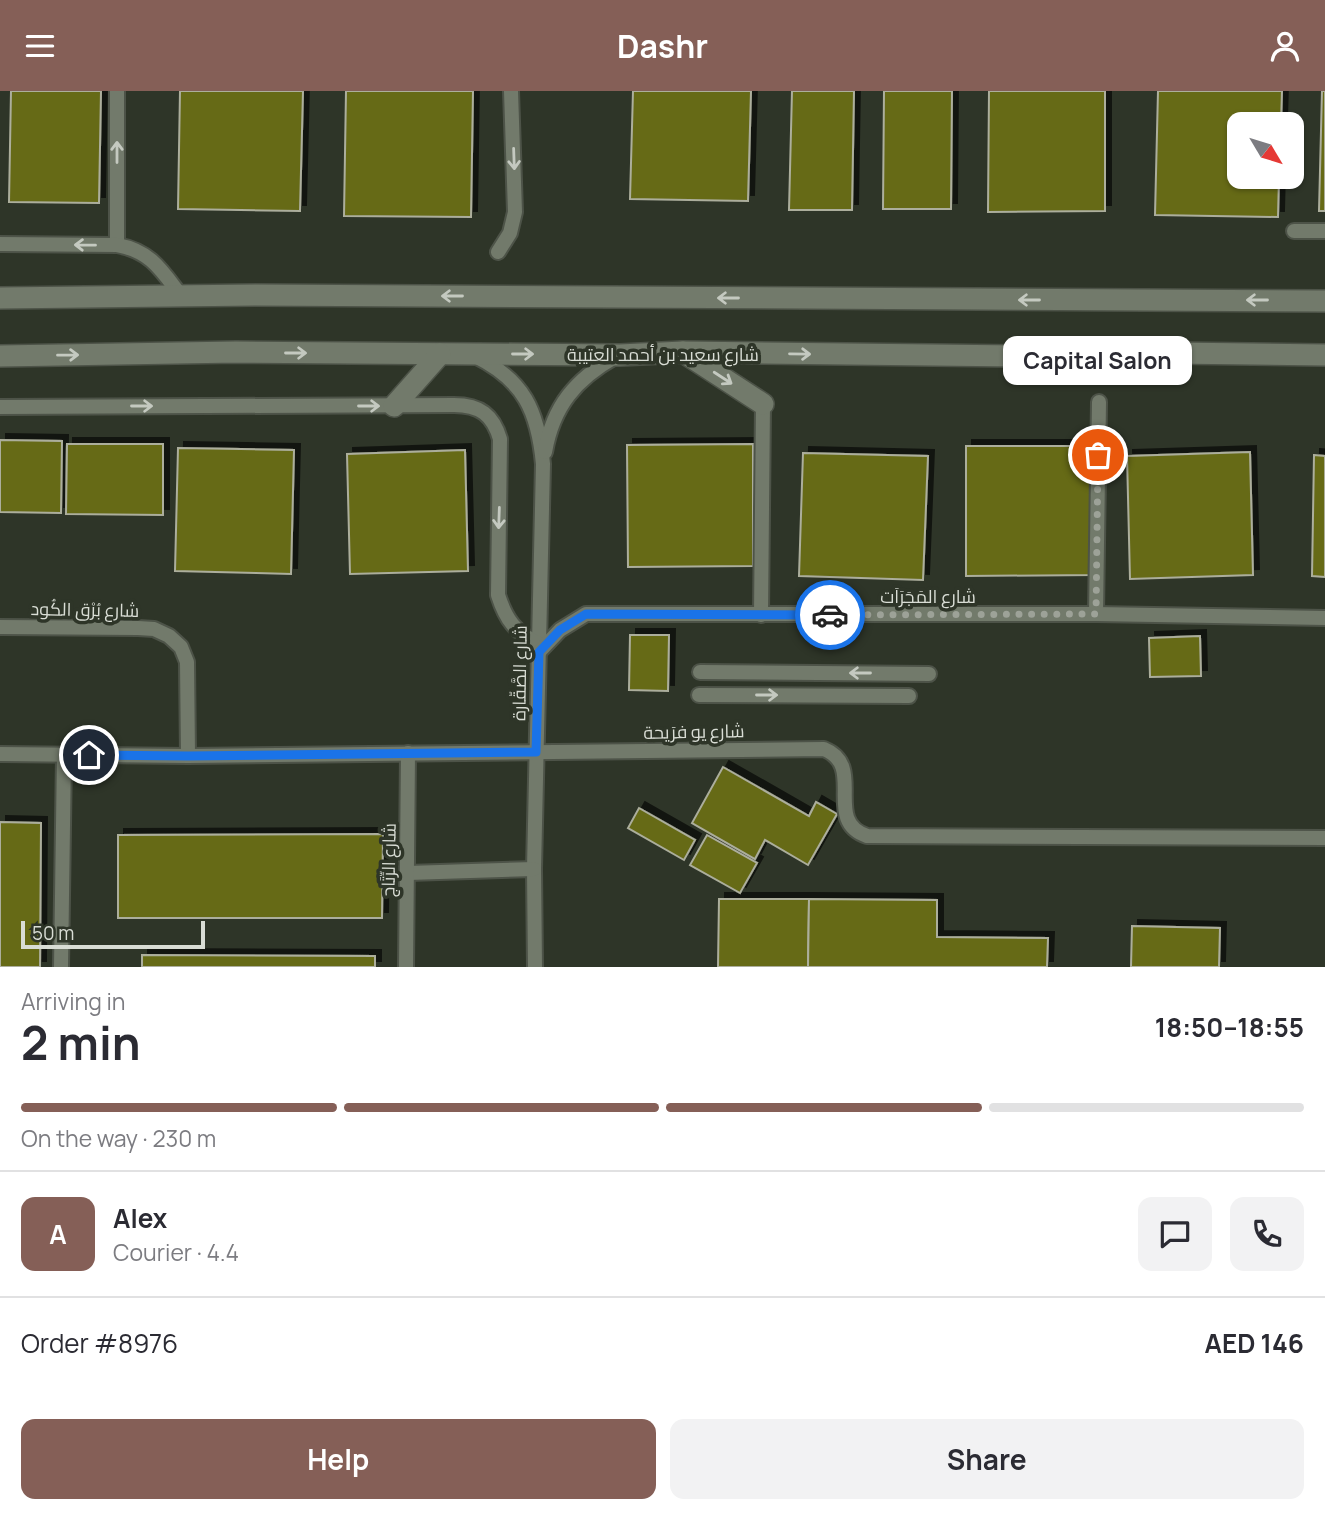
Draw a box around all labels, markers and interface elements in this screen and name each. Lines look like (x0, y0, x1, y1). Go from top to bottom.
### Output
text: Dashr (617, 24, 708, 68)
icon: menu (21, 27, 59, 65)
icon: person (1266, 27, 1304, 65)
north arrow (1227, 112, 1304, 189)
map controls (1227, 112, 1304, 189)
one-way arrow (110, 141, 124, 164)
one-way arrow (507, 147, 520, 170)
one-way arrow (74, 238, 97, 251)
one-way arrow (441, 289, 464, 303)
one-way arrow (717, 291, 740, 305)
one-way arrow (1018, 293, 1041, 307)
one-way arrow (1246, 293, 1269, 307)
callout: Capital Salon (1004, 336, 1192, 385)
street label: شارع سعيد بن أحمد العتيبة (567, 342, 759, 367)
text: Capital Salon (1023, 344, 1172, 376)
one-way arrow (284, 346, 307, 359)
one-way arrow (511, 347, 534, 361)
one-way arrow (788, 347, 811, 360)
one-way arrow (56, 348, 79, 362)
one-way arrow (713, 371, 732, 386)
one-way arrow (130, 399, 153, 413)
one-way arrow (357, 399, 380, 413)
pin (1068, 425, 1128, 485)
icon: bag (1079, 436, 1117, 474)
one-way arrow (492, 507, 505, 530)
courier (795, 580, 865, 650)
street label: شارع المَجَرَاَت (880, 584, 976, 609)
street label: شارع بُرْق الكُود (31, 596, 139, 623)
icon: car (811, 596, 849, 634)
street label: شارع الصَّقّارة (506, 625, 533, 721)
one-way arrow (849, 666, 872, 680)
one-way arrow (755, 688, 778, 702)
street label: شارع يو فرَيحة (643, 718, 745, 745)
pin (59, 725, 119, 785)
icon: home (70, 736, 108, 774)
street label: شارع الرِّتَاج (375, 823, 402, 897)
scale bar (21, 918, 205, 950)
text: 50 m (32, 920, 74, 946)
text: Arriving in (21, 985, 126, 1017)
text: 18:50–18:55 (1155, 1009, 1304, 1045)
text: 2 min (21, 1011, 141, 1074)
text: On the way · 230 m (21, 1122, 216, 1154)
button: chat (1138, 1197, 1212, 1271)
button: phone (1230, 1197, 1304, 1271)
text: Alex (113, 1200, 167, 1236)
text: A (49, 1216, 67, 1252)
text: Courier · 4.4 (113, 1236, 239, 1268)
text: Order #8976 (21, 1325, 178, 1361)
text: AED 146 (1205, 1325, 1304, 1361)
button: Help (21, 1419, 656, 1499)
button: Share (670, 1419, 1304, 1499)

